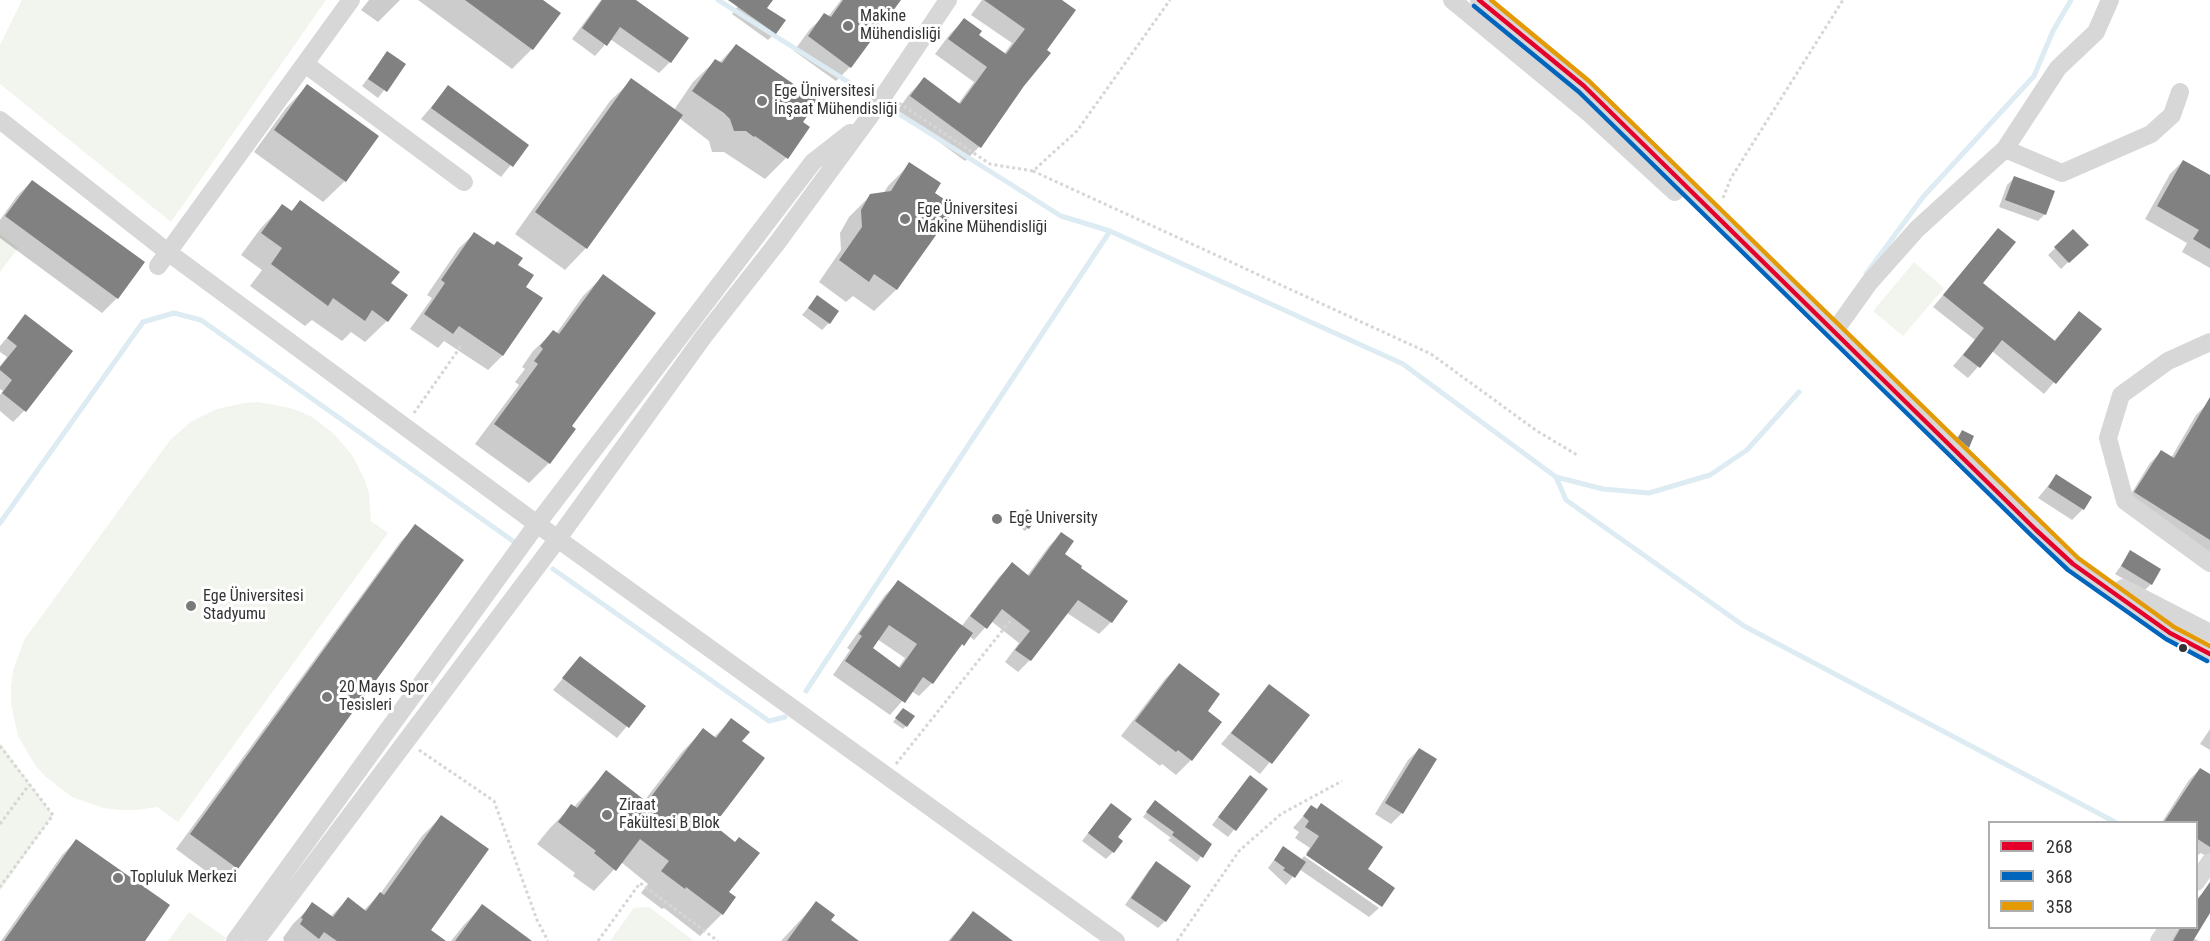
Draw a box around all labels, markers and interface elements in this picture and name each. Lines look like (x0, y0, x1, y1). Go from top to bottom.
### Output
place label: Makine Mühendisliği (860, 7, 941, 45)
marker: Makine Mühendisliği (841, 19, 855, 33)
place label: Ege Üniversitesi İnşaat Mühendisliği (774, 82, 897, 120)
marker: Ege Üniversitesi İnşaat Mühendisliği (755, 94, 769, 108)
place label: Ege Üniversitesi Makine Mühendisliği (917, 200, 1047, 238)
marker: Ege Üniversitesi Makine Mühendisliği (898, 212, 912, 226)
place label: Ege University (1009, 509, 1098, 529)
marker: Ege University (990, 512, 1004, 526)
place label: Ege Üniversitesi Stadyumu (203, 587, 304, 625)
marker: Ege Üniversitesi Stadyumu (184, 599, 198, 613)
unlabelled marker (2177, 642, 2189, 654)
place label: 20 Mayıs Spor Tesisleri (339, 678, 429, 716)
marker: 20 Mayıs Spor Tesisleri (320, 690, 334, 704)
place label: Ziraat Fakültesi B Blok (619, 796, 720, 834)
marker: Ziraat Fakültesi B Blok (600, 808, 614, 822)
legend (1988, 821, 2198, 929)
text: 268 (2046, 836, 2073, 857)
text: 368 (2046, 866, 2073, 887)
place label: Topluluk Merkezi (130, 868, 237, 888)
marker: Topluluk Merkezi (111, 871, 125, 885)
text: 358 (2046, 896, 2073, 917)

